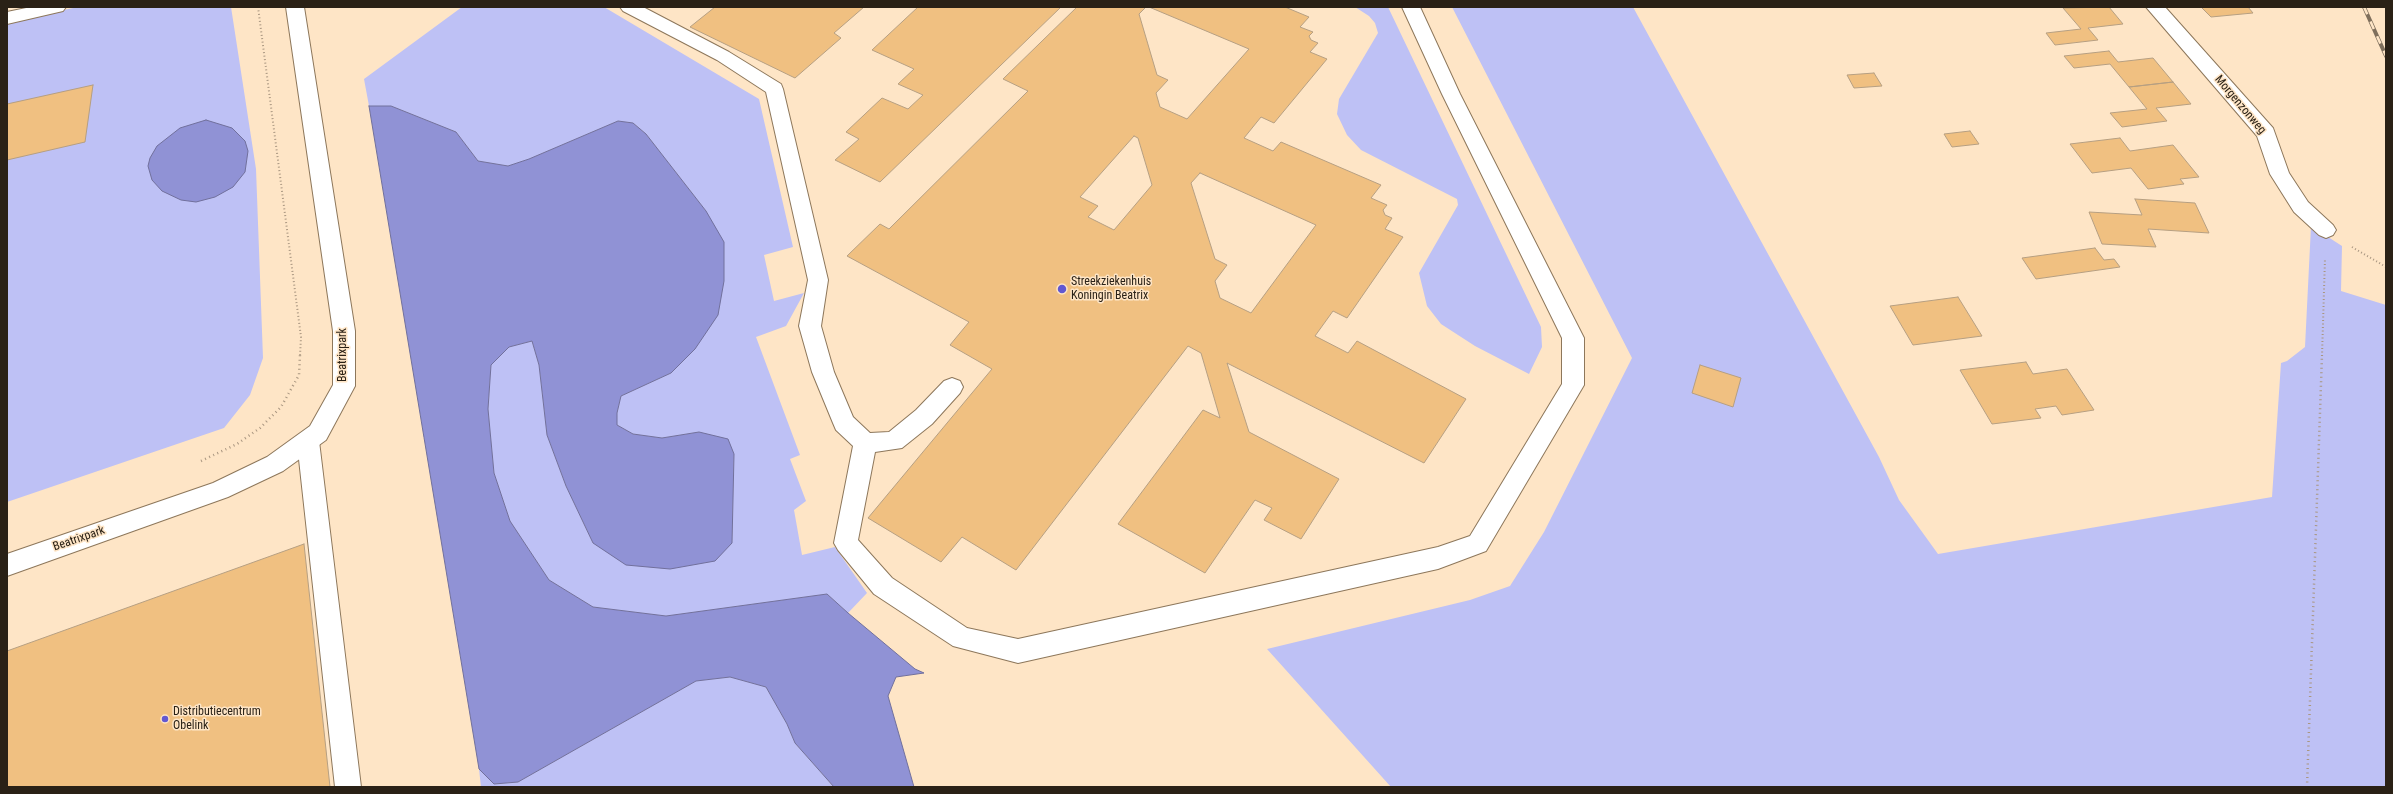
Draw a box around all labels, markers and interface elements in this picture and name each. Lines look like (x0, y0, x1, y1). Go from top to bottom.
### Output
street label: Morgenzonweg (2211, 73, 2269, 137)
place label: Streekziekenhuis Koningin Beatrix (1071, 275, 1151, 303)
marker: Streekziekenhuis Koningin Beatrix (1056, 283, 1068, 295)
street label: Beatrixpark (336, 328, 350, 382)
street label: Beatrixpark (51, 523, 107, 555)
place label: Distributiecentrum Obelink (173, 705, 261, 733)
marker: Distributiecentrum Obelink (160, 714, 170, 724)

